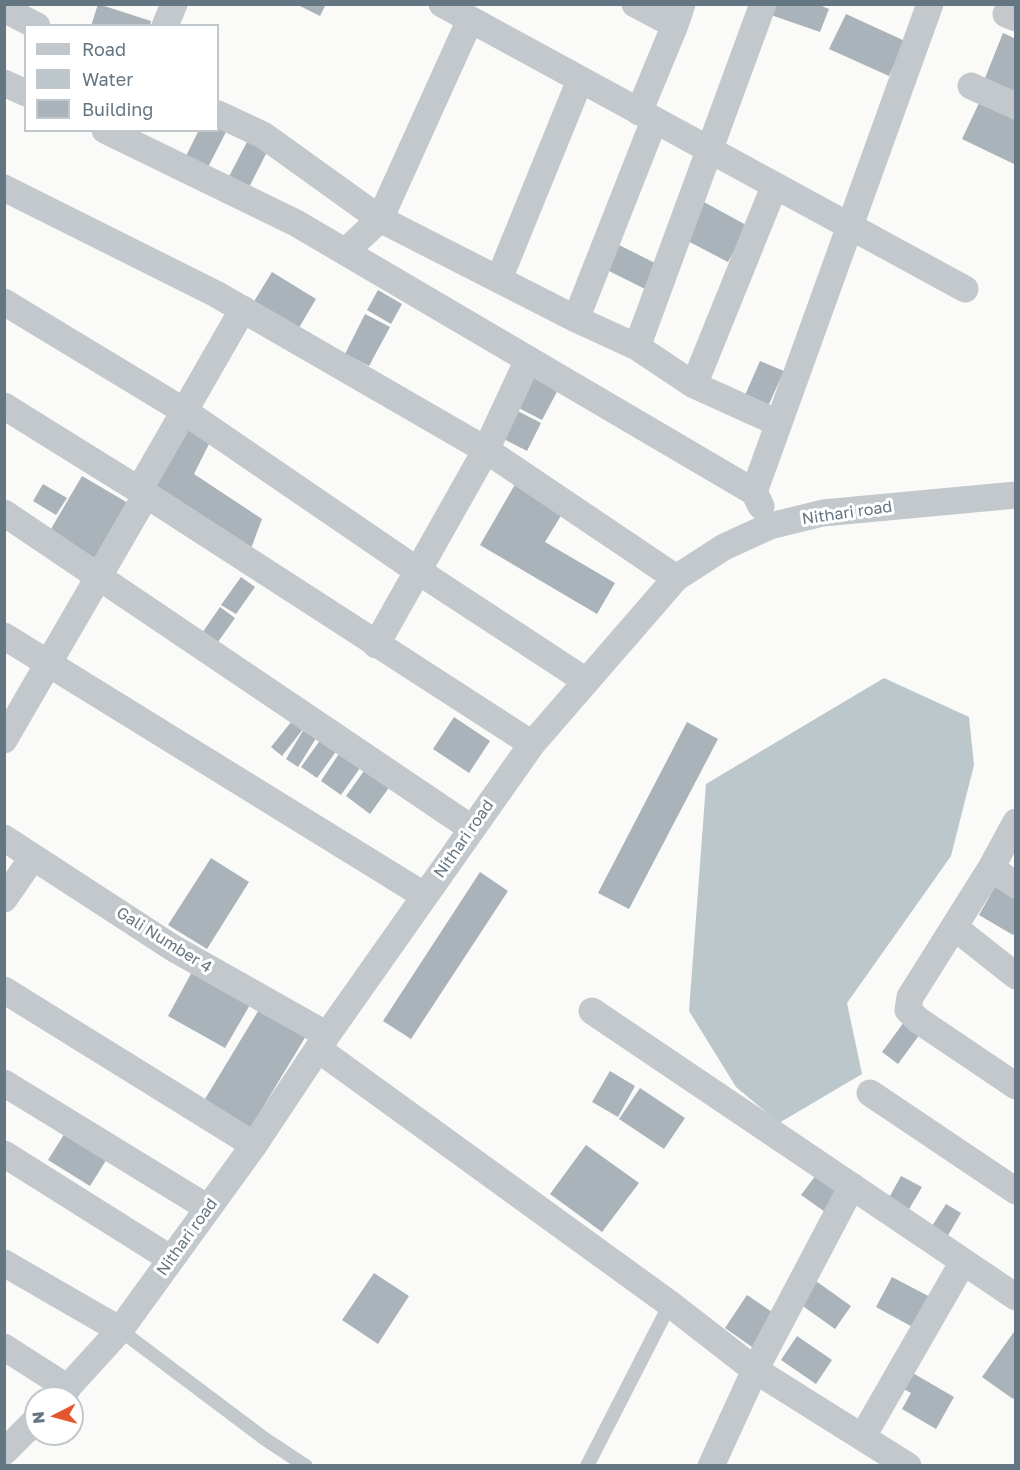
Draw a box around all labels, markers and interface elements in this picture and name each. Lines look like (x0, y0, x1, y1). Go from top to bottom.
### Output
legend (24, 24, 219, 132)
text: Road (82, 38, 126, 60)
text: Water (82, 68, 133, 90)
text: Building (82, 98, 153, 120)
street label: Nithari road (801, 497, 893, 529)
street label: Nithari road (430, 796, 498, 882)
street label: Gali Number 4 (113, 903, 215, 977)
street label: Nithari road (153, 1195, 221, 1279)
north arrow (24, 1386, 84, 1446)
text: N (28, 1411, 49, 1425)

